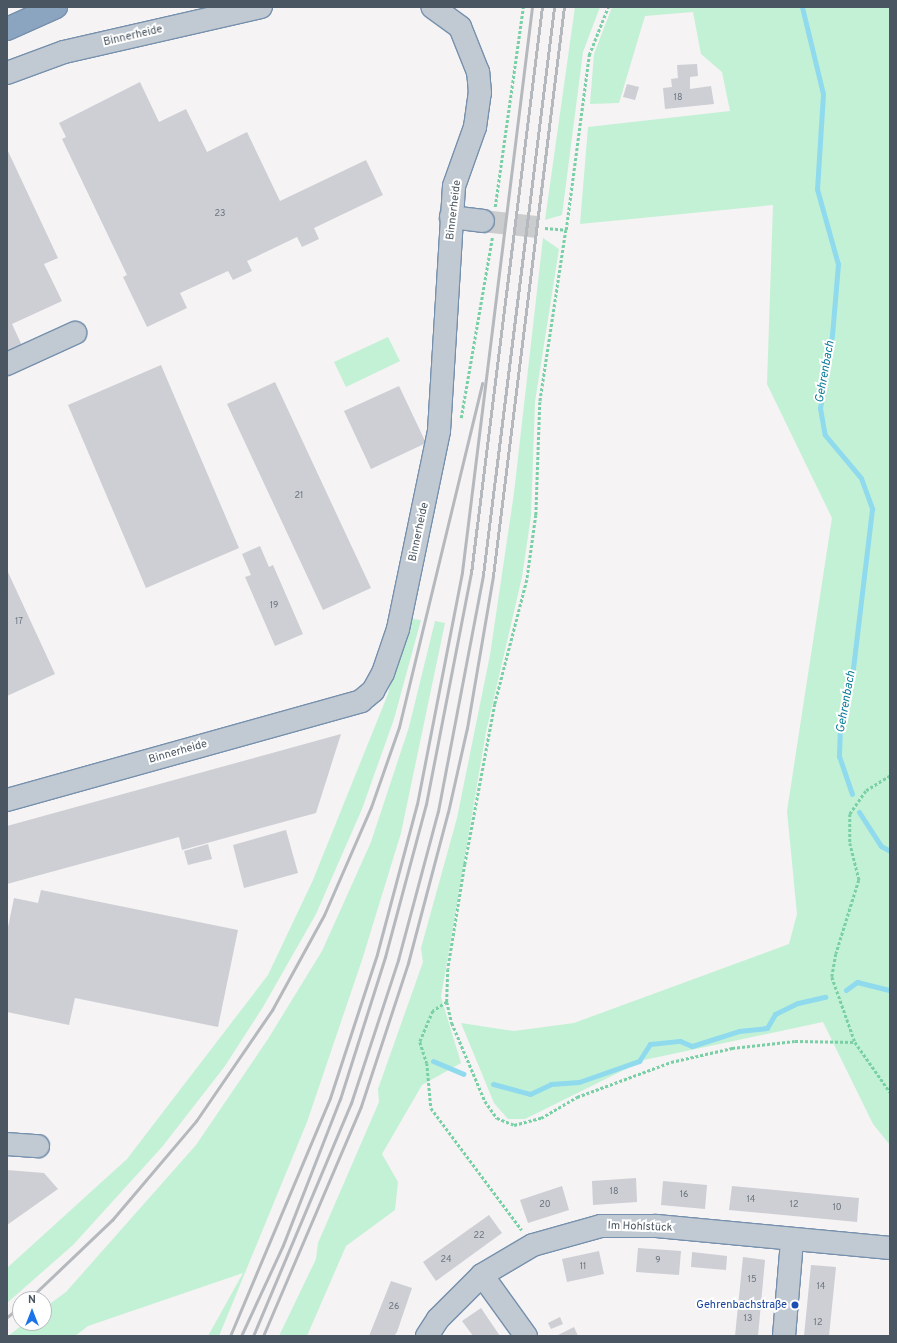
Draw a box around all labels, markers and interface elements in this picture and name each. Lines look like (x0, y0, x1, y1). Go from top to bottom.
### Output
street label: Binnerheide (102, 23, 164, 49)
house number: 18 (674, 93, 682, 103)
street label: Binnerheide (444, 179, 464, 241)
house number: 23 (215, 209, 225, 219)
water label: Gehrenbach (813, 340, 839, 404)
house number: 21 (295, 491, 303, 501)
street label: Binnerheide (406, 501, 432, 563)
house number: 19 (270, 601, 278, 611)
house number: 17 (15, 617, 23, 627)
water label: Gehrenbach (834, 670, 860, 734)
street label: Binnerheide (147, 737, 209, 767)
house number: 18 (610, 1187, 618, 1197)
house number: 16 (680, 1190, 688, 1200)
house number: 14 (747, 1195, 755, 1205)
house number: 20 (539, 1200, 551, 1210)
house number: 12 (790, 1200, 798, 1210)
house number: 10 (832, 1203, 842, 1213)
street label: Im Hohlstück (607, 1219, 673, 1235)
house number: 22 (473, 1231, 485, 1241)
house number: 24 (440, 1255, 452, 1265)
house number: 9 (655, 1256, 661, 1266)
house number: 11 (580, 1262, 586, 1272)
house number: 15 (748, 1275, 756, 1285)
house number: 14 (817, 1282, 825, 1292)
north arrow (12, 1291, 52, 1331)
text: N (28, 1293, 36, 1307)
place label: Gehrenbachstraße (696, 1298, 787, 1312)
marker: Gehrenbachstraße (790, 1300, 800, 1310)
house number: 26 (389, 1302, 399, 1312)
house number: 13 (744, 1314, 752, 1324)
house number: 12 (814, 1318, 822, 1328)

